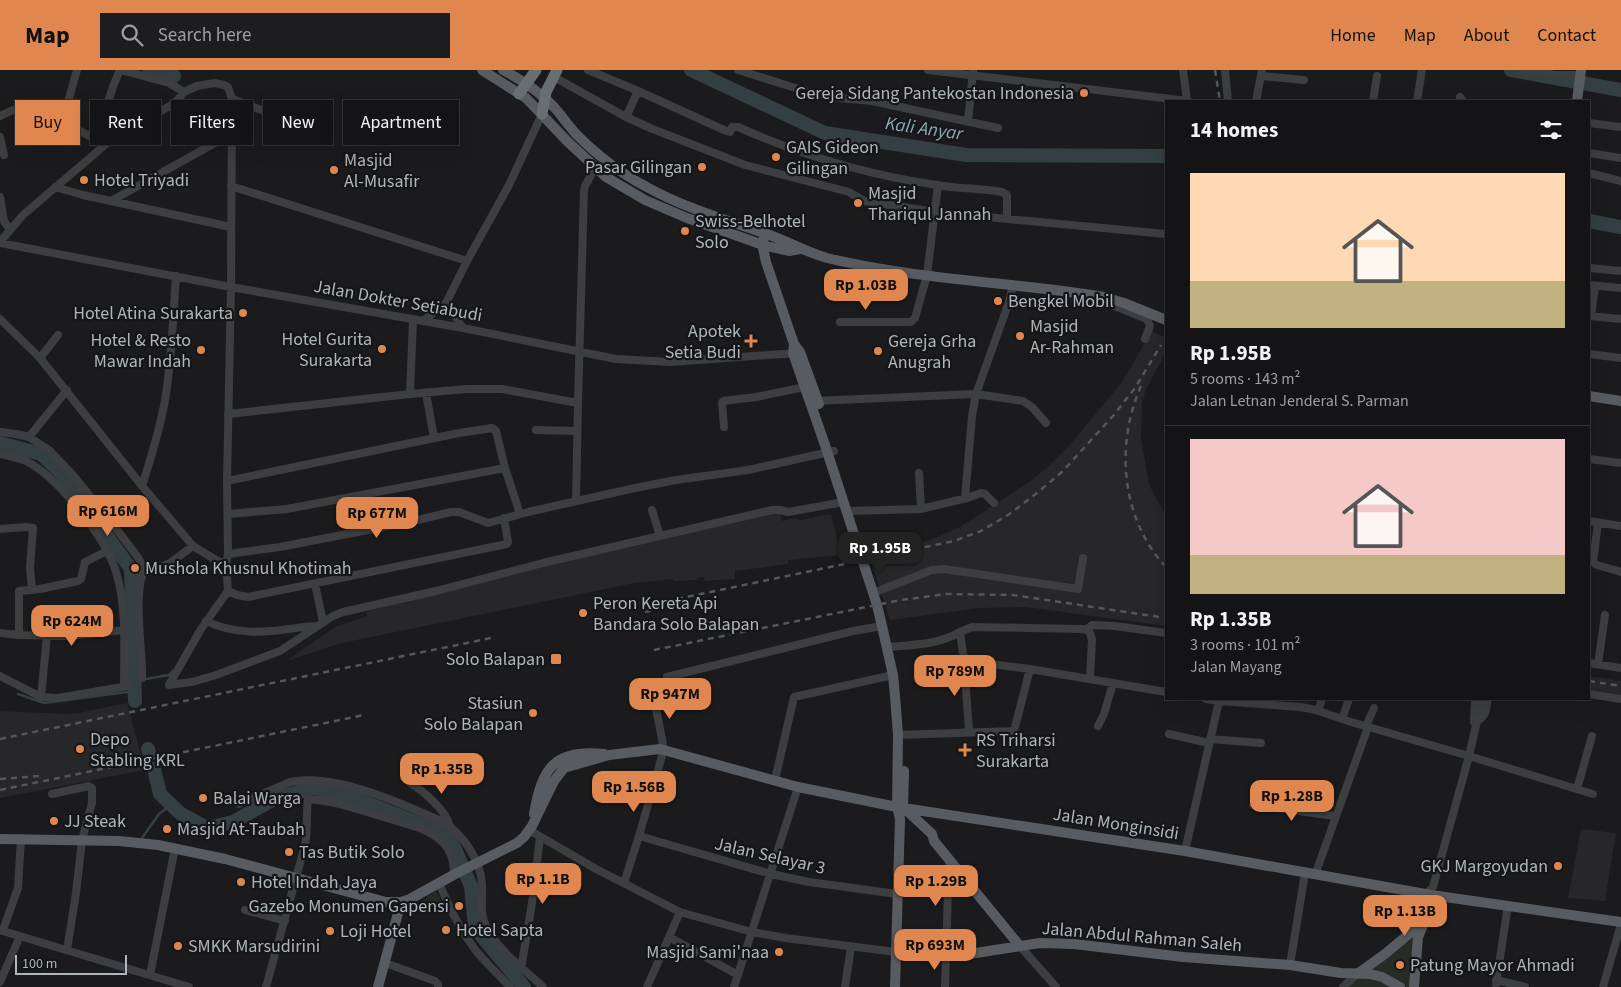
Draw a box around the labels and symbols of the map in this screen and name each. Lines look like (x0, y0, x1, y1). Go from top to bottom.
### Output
place label: Gereja Sidang Pantekostan Indonesia (795, 81, 1074, 106)
marker: Gereja Sidang Pantekostan Indonesia (1078, 87, 1090, 99)
water label: Kali Anyar (883, 110, 966, 148)
place label: GAIS Gideon Gilingan (786, 135, 879, 181)
place label: Masjid Al-Musafir (344, 148, 420, 194)
marker: GAIS Gideon Gilingan (770, 151, 782, 163)
place label: Pasar Gilingan (585, 155, 692, 180)
marker: Pasar Gilingan (696, 161, 708, 173)
marker: Masjid Al-Musafir (328, 164, 340, 176)
place label: Hotel Triyadi (94, 168, 189, 193)
marker: Hotel Triyadi (78, 174, 90, 186)
place label: Masjid Thariqul Jannah (868, 181, 991, 227)
marker: Masjid Thariqul Jannah (852, 197, 864, 209)
place label: Swiss-Belhotel Solo (695, 209, 806, 255)
marker: Swiss-Belhotel Solo (679, 225, 691, 237)
pin: Rp 1.03B (814, 268, 918, 311)
street label: Jalan Dokter Setiabudi (312, 274, 484, 328)
place label: Bengkel Mobil (1008, 289, 1114, 314)
marker: Bengkel Mobil (992, 295, 1004, 307)
place label: Hotel Atina Surakarta (73, 301, 233, 326)
marker: Hotel Atina Surakarta (237, 307, 249, 319)
place label: Masjid Ar-Rahman (1030, 314, 1114, 360)
place label: Apotek Setia Budi (665, 319, 741, 365)
place label: Hotel Gurita Surakarta (282, 327, 372, 373)
place label: Hotel & Resto Mawar Indah (91, 328, 191, 374)
place label: Gereja Grha Anugrah (888, 329, 976, 375)
marker: Masjid Ar-Rahman (1014, 330, 1026, 342)
marker: Apotek Setia Budi (745, 335, 757, 347)
marker: Hotel Gurita Surakarta (376, 343, 388, 355)
marker: Hotel & Resto Mawar Indah (195, 344, 207, 356)
marker: Gereja Grha Anugrah (872, 345, 884, 357)
pin: Rp 616M (62, 494, 154, 537)
pin: Rp 677M (331, 496, 423, 539)
pin: Rp 1.95B (828, 532, 932, 574)
place label: Mushola Khusnul Khotimah (145, 556, 352, 581)
marker: Mushola Khusnul Khotimah (129, 562, 141, 574)
place label: Peron Kereta Api Bandara Solo Balapan (593, 591, 759, 637)
pin: Rp 624M (26, 604, 118, 647)
marker: Peron Kereta Api Bandara Solo Balapan (577, 607, 589, 619)
place label: Solo Balapan (446, 647, 545, 672)
marker: Solo Balapan (549, 652, 563, 666)
pin: Rp 789M (909, 654, 1001, 697)
pin: Rp 947M (624, 678, 716, 720)
place label: Stasiun Solo Balapan (424, 691, 523, 737)
marker: Stasiun Solo Balapan (527, 707, 539, 719)
place label: Depo Stabling KRL (90, 727, 185, 773)
place label: RS Triharsi Surakarta (976, 728, 1056, 774)
marker: Depo Stabling KRL (74, 743, 86, 755)
marker: RS Triharsi Surakarta (958, 743, 972, 757)
pin: Rp 1.35B (390, 752, 494, 795)
pin: Rp 1.56B (582, 770, 686, 813)
pin: Rp 1.28B (1240, 780, 1344, 822)
place label: Balai Warga (213, 786, 301, 811)
marker: Balai Warga (197, 792, 209, 804)
street label: Jalan Monginsidi (1051, 802, 1181, 846)
place label: JJ Steak (64, 809, 126, 834)
marker: JJ Steak (48, 815, 60, 827)
place label: Masjid At-Taubah (177, 817, 305, 842)
marker: Masjid At-Taubah (161, 823, 173, 835)
street label: Jalan Selayar 3 (712, 831, 828, 881)
place label: Tas Butik Solo (299, 840, 405, 865)
marker: Tas Butik Solo (283, 846, 295, 858)
place label: GKJ Margoyudan (1420, 854, 1548, 879)
marker: GKJ Margoyudan (1552, 860, 1564, 872)
pin: Rp 1.1B (497, 862, 589, 905)
pin: Rp 1.29B (884, 864, 988, 907)
place label: Hotel Indah Jaya (251, 870, 377, 895)
marker: Hotel Indah Jaya (235, 876, 247, 888)
place label: Gazebo Monumen Gapensi (248, 894, 449, 919)
pin: Rp 1.13B (1353, 894, 1457, 937)
marker: Gazebo Monumen Gapensi (453, 900, 465, 912)
street label: Jalan Abdul Rahman Saleh (1041, 916, 1243, 958)
place label: Hotel Sapta (456, 918, 543, 943)
place label: Loji Hotel (340, 919, 411, 944)
marker: Hotel Sapta (440, 924, 452, 936)
marker: Loji Hotel (324, 925, 336, 937)
pin: Rp 693M (889, 928, 981, 971)
place label: SMKK Marsudirini (188, 934, 320, 959)
marker: SMKK Marsudirini (172, 940, 184, 952)
place label: Masjid Sami'naa (646, 940, 769, 965)
marker: Masjid Sami'naa (773, 946, 785, 958)
scale bar (15, 952, 128, 975)
place label: Patung Mayor Ahmadi (1410, 953, 1575, 978)
marker: Patung Mayor Ahmadi (1394, 959, 1406, 971)

